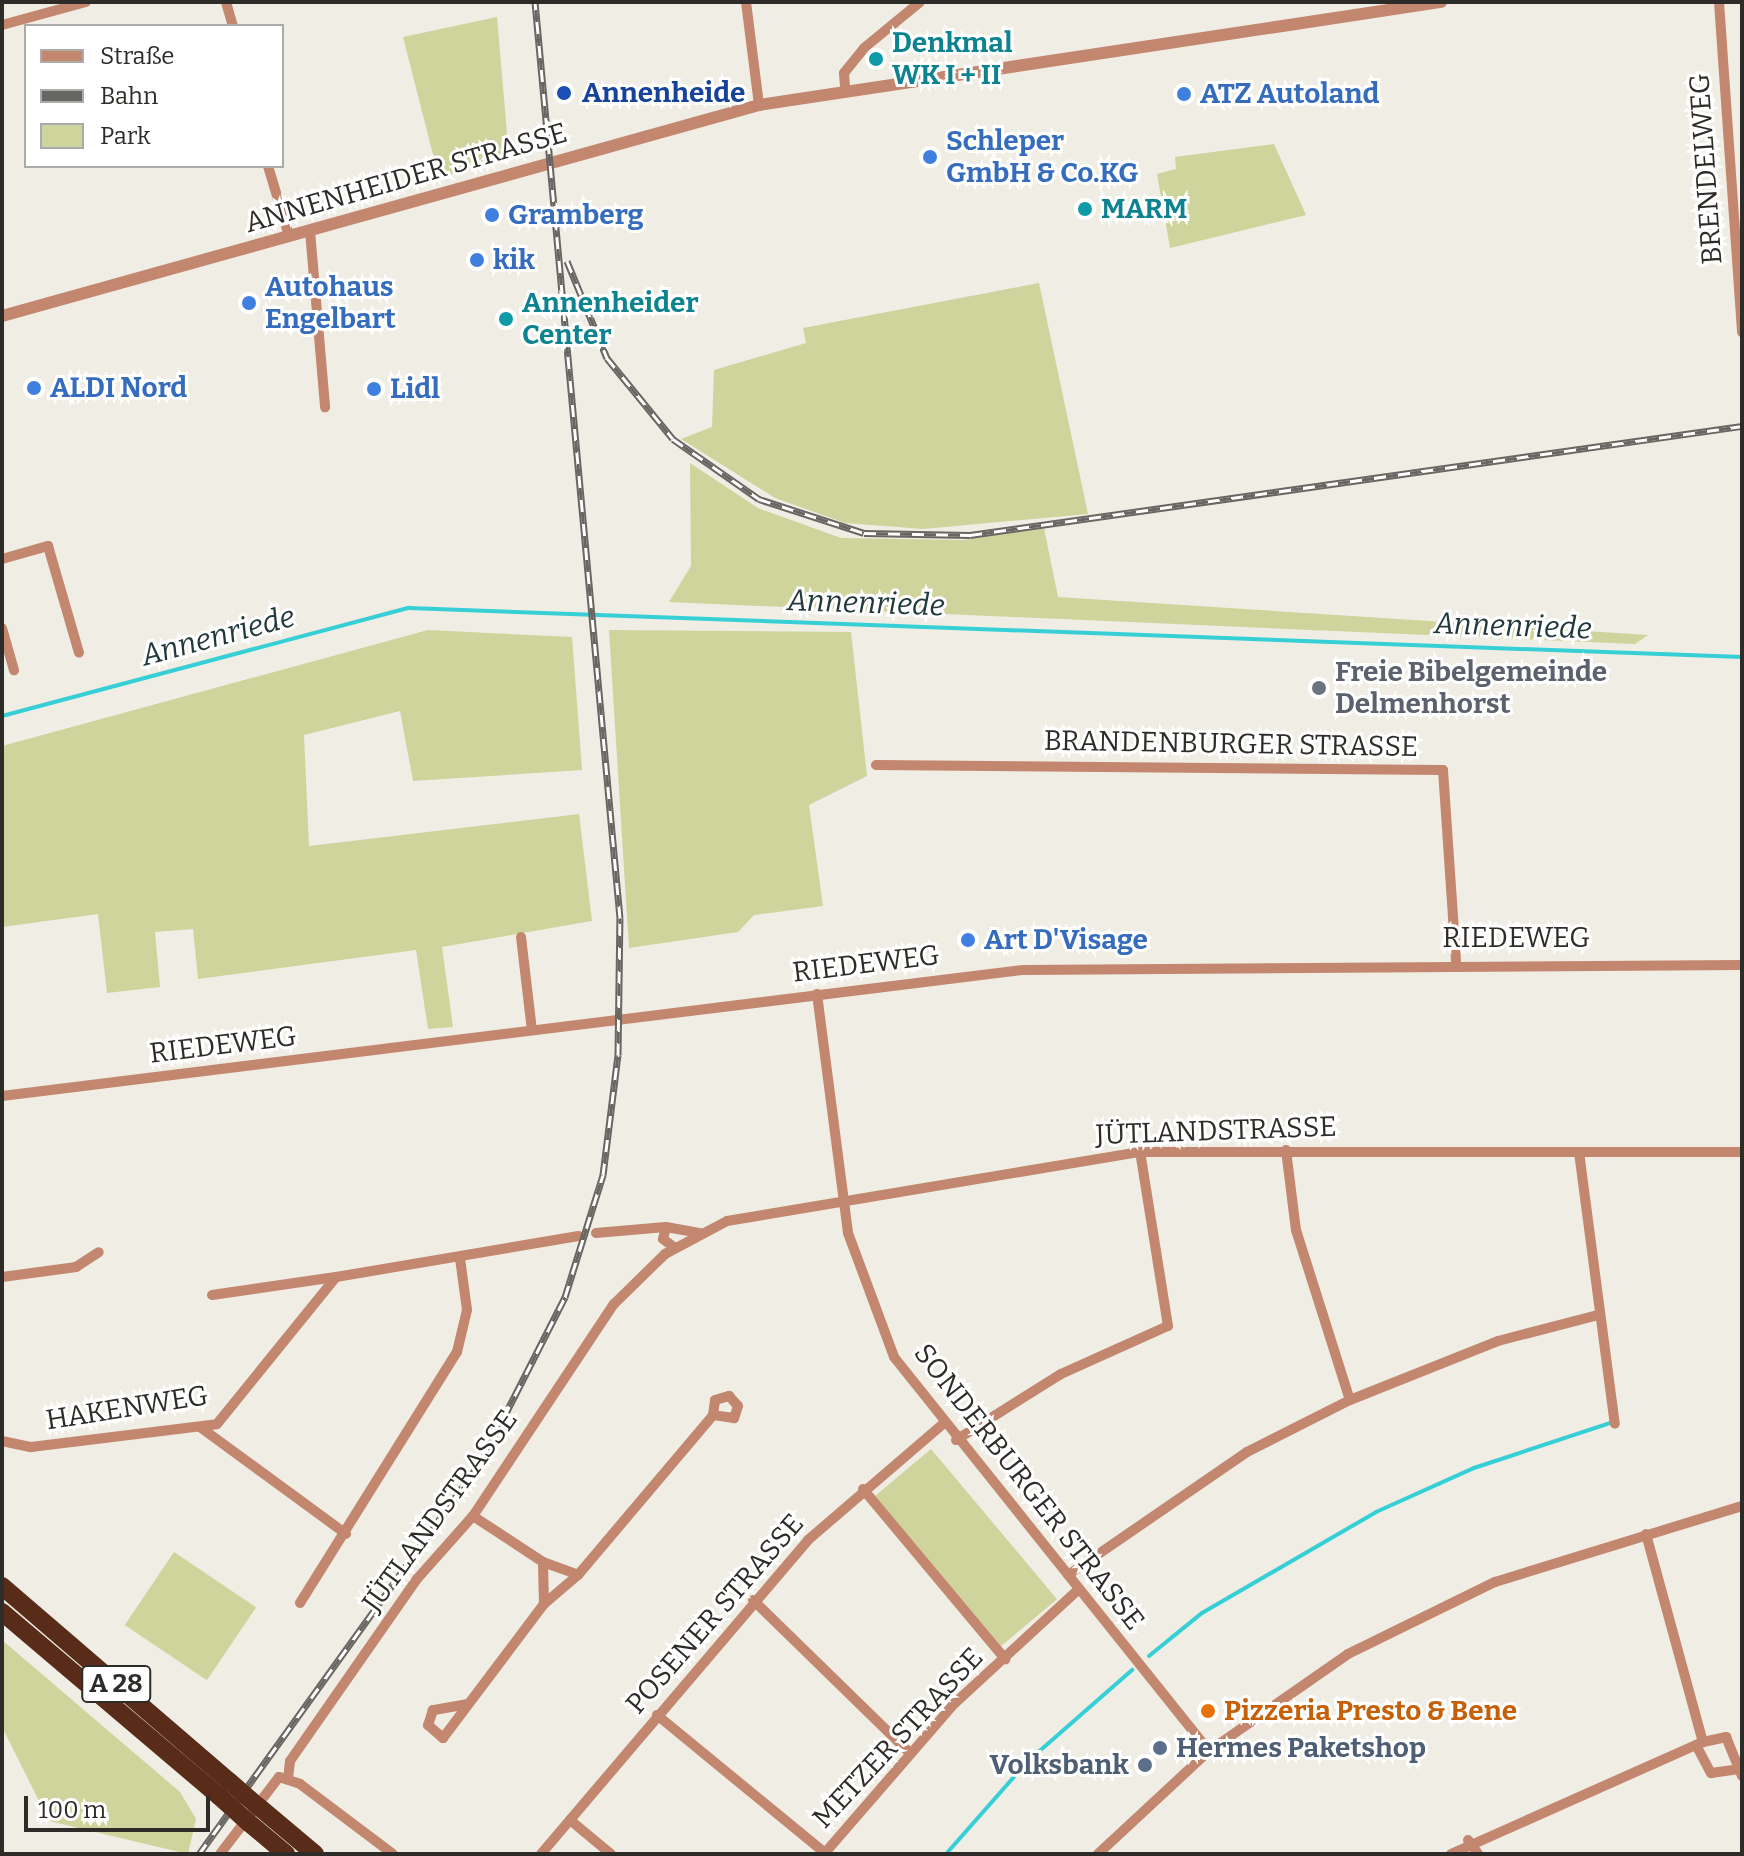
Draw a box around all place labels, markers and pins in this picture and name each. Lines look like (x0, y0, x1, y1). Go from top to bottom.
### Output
place label: Denkmal WK I + II (892, 26, 1013, 92)
marker: Denkmal WK I + II (867, 50, 885, 68)
place label: Annenheide (582, 76, 745, 110)
place label: ATZ Autoland (1200, 77, 1379, 111)
marker: Annenheide (553, 82, 575, 104)
marker: ATZ Autoland (1175, 85, 1193, 103)
place label: Schleper GmbH & Co.KG (946, 124, 1138, 190)
marker: Schleper GmbH & Co.KG (921, 148, 939, 166)
place label: MARM (1101, 192, 1187, 226)
place label: Gramberg (508, 198, 644, 232)
marker: MARM (1076, 200, 1094, 218)
marker: Gramberg (483, 206, 501, 224)
place label: kik (493, 243, 535, 277)
marker: kik (468, 251, 486, 269)
place label: Autohaus Engelbart (265, 270, 396, 336)
place label: Annenheider Center (522, 286, 699, 352)
marker: Autohaus Engelbart (240, 294, 258, 312)
marker: Annenheider Center (497, 310, 515, 328)
place label: ALDI Nord (50, 371, 187, 405)
place label: Lidl (390, 372, 440, 406)
marker: ALDI Nord (25, 379, 43, 397)
marker: Lidl (365, 380, 383, 398)
place label: Freie Bibelgemeinde Delmenhorst (1335, 655, 1607, 721)
marker: Freie Bibelgemeinde Delmenhorst (1310, 679, 1328, 697)
place label: Art D'Visage (984, 923, 1148, 957)
marker: Art D'Visage (959, 931, 977, 949)
place label: Pizzeria Presto & Bene (1224, 1694, 1517, 1728)
marker: Pizzeria Presto & Bene (1199, 1702, 1217, 1720)
place label: Hermes Paketshop (1176, 1731, 1426, 1765)
marker: Hermes Paketshop (1151, 1739, 1169, 1757)
place label: Volksbank (989, 1748, 1129, 1782)
marker: Volksbank (1136, 1756, 1154, 1774)

